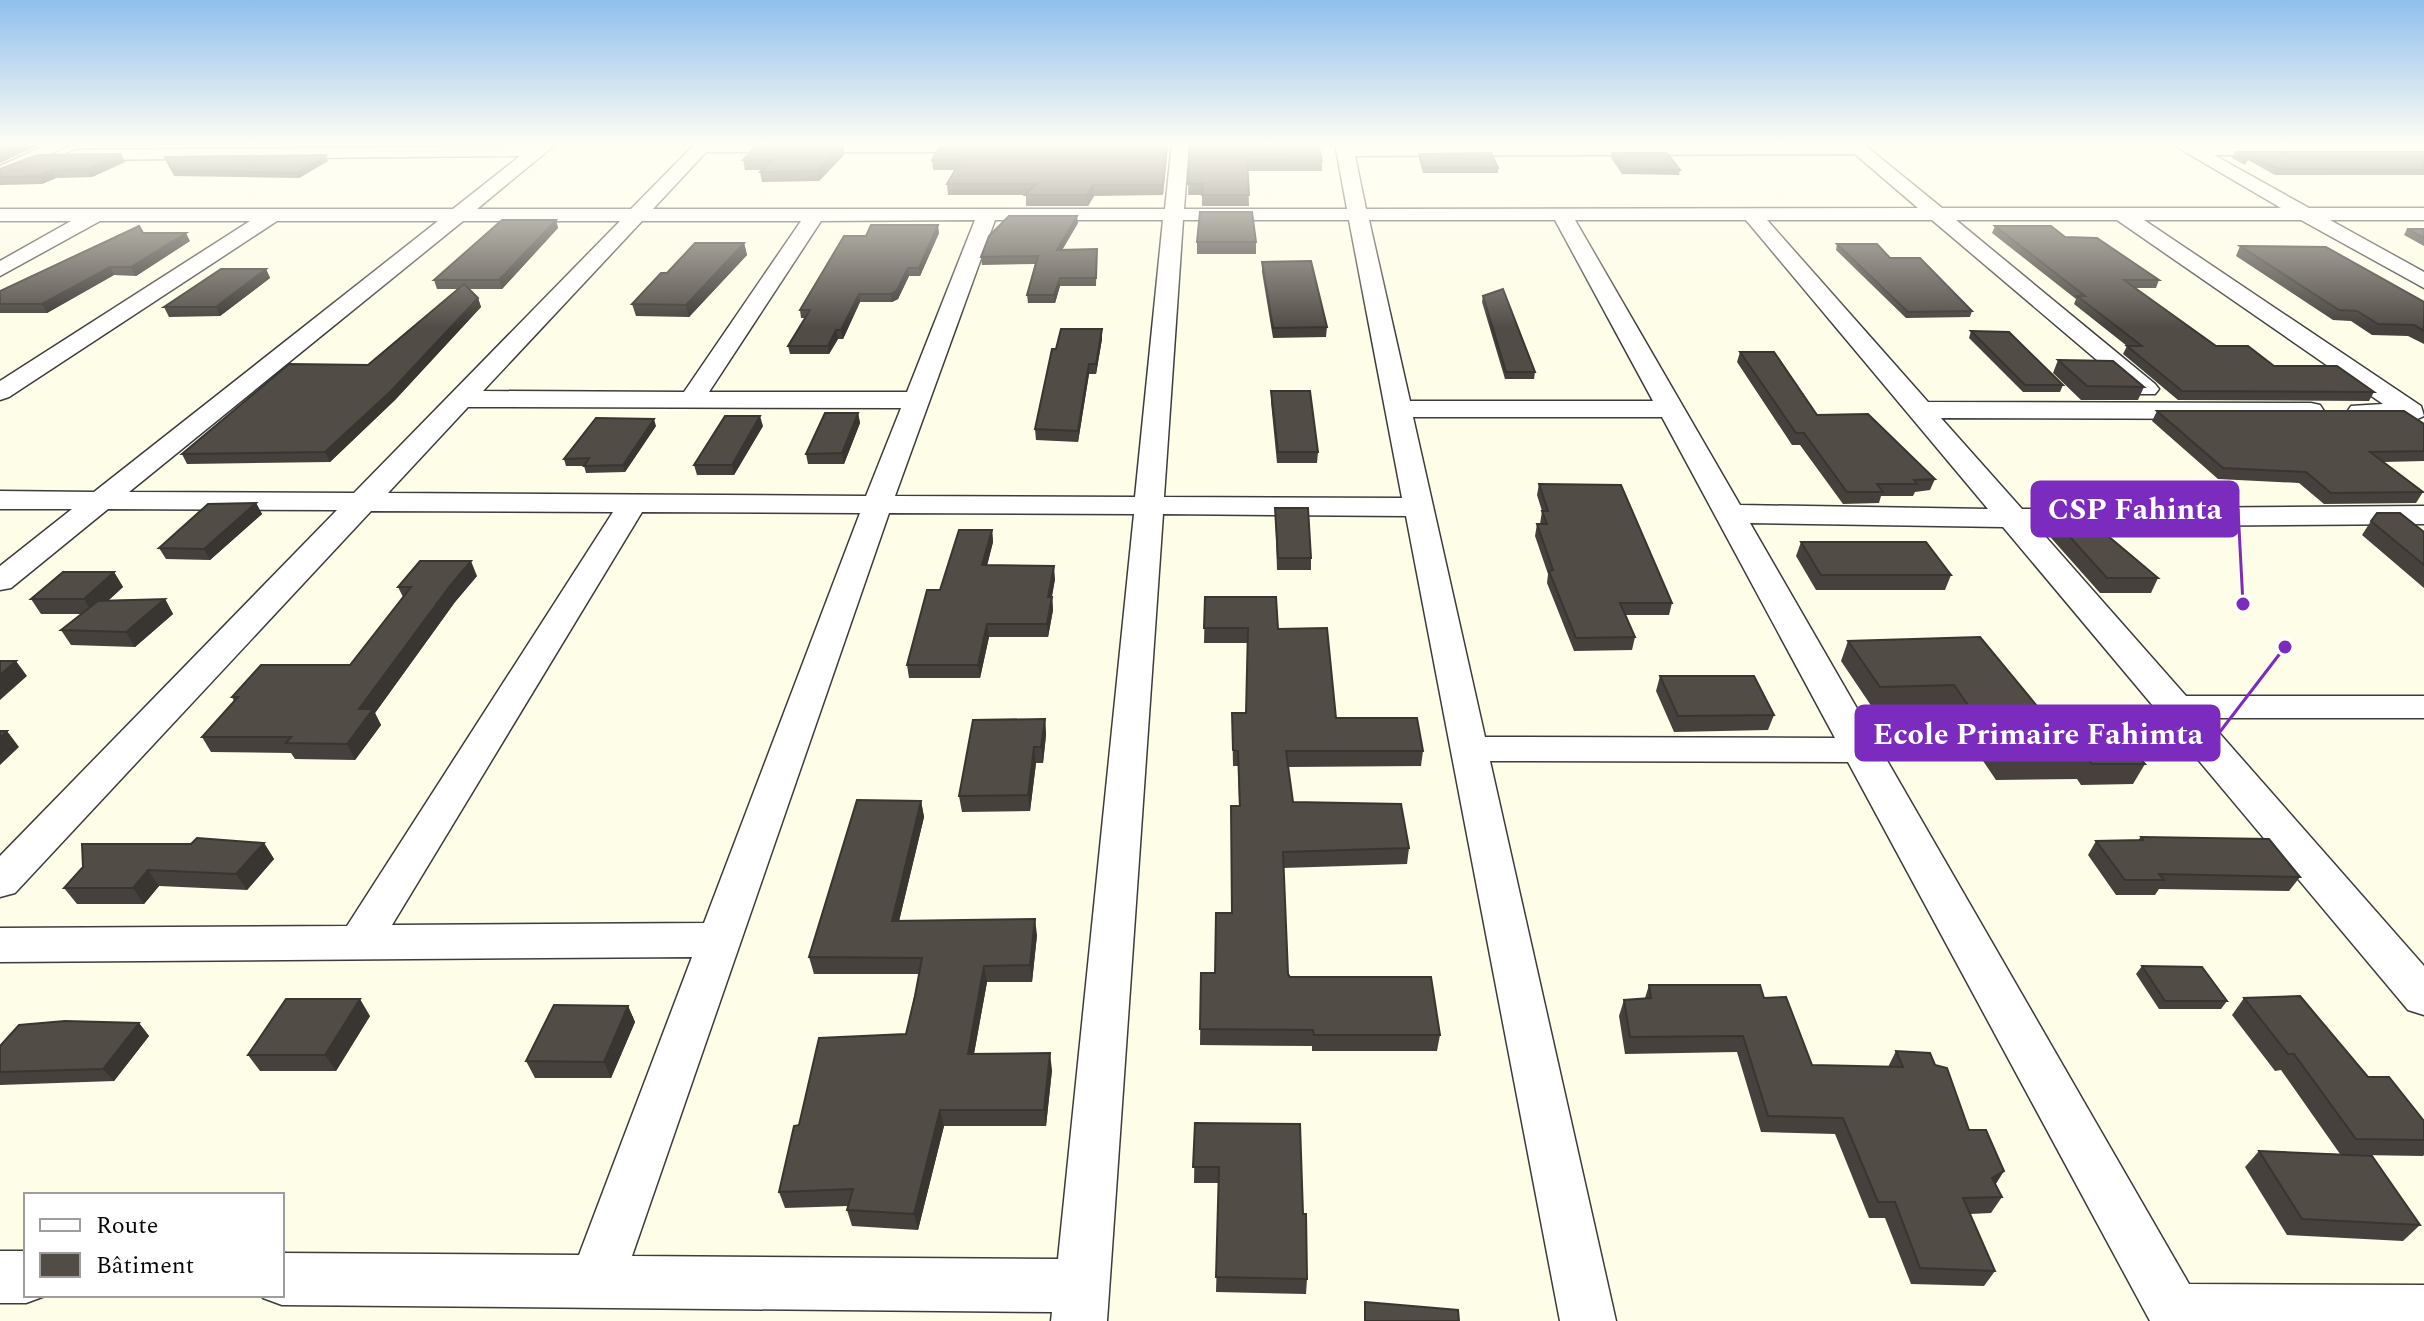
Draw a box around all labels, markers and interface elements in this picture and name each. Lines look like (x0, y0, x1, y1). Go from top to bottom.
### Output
callout: CSP Fahinta (2032, 482, 2238, 536)
text: CSP Fahinta (2048, 487, 2223, 533)
callout: Ecole Primaire Fahimta (1856, 706, 2219, 760)
text: Ecole Primaire Fahimta (1873, 712, 2204, 758)
legend (24, 1193, 284, 1297)
text: Route (96, 1208, 158, 1244)
text: Bâtiment (96, 1248, 194, 1284)

